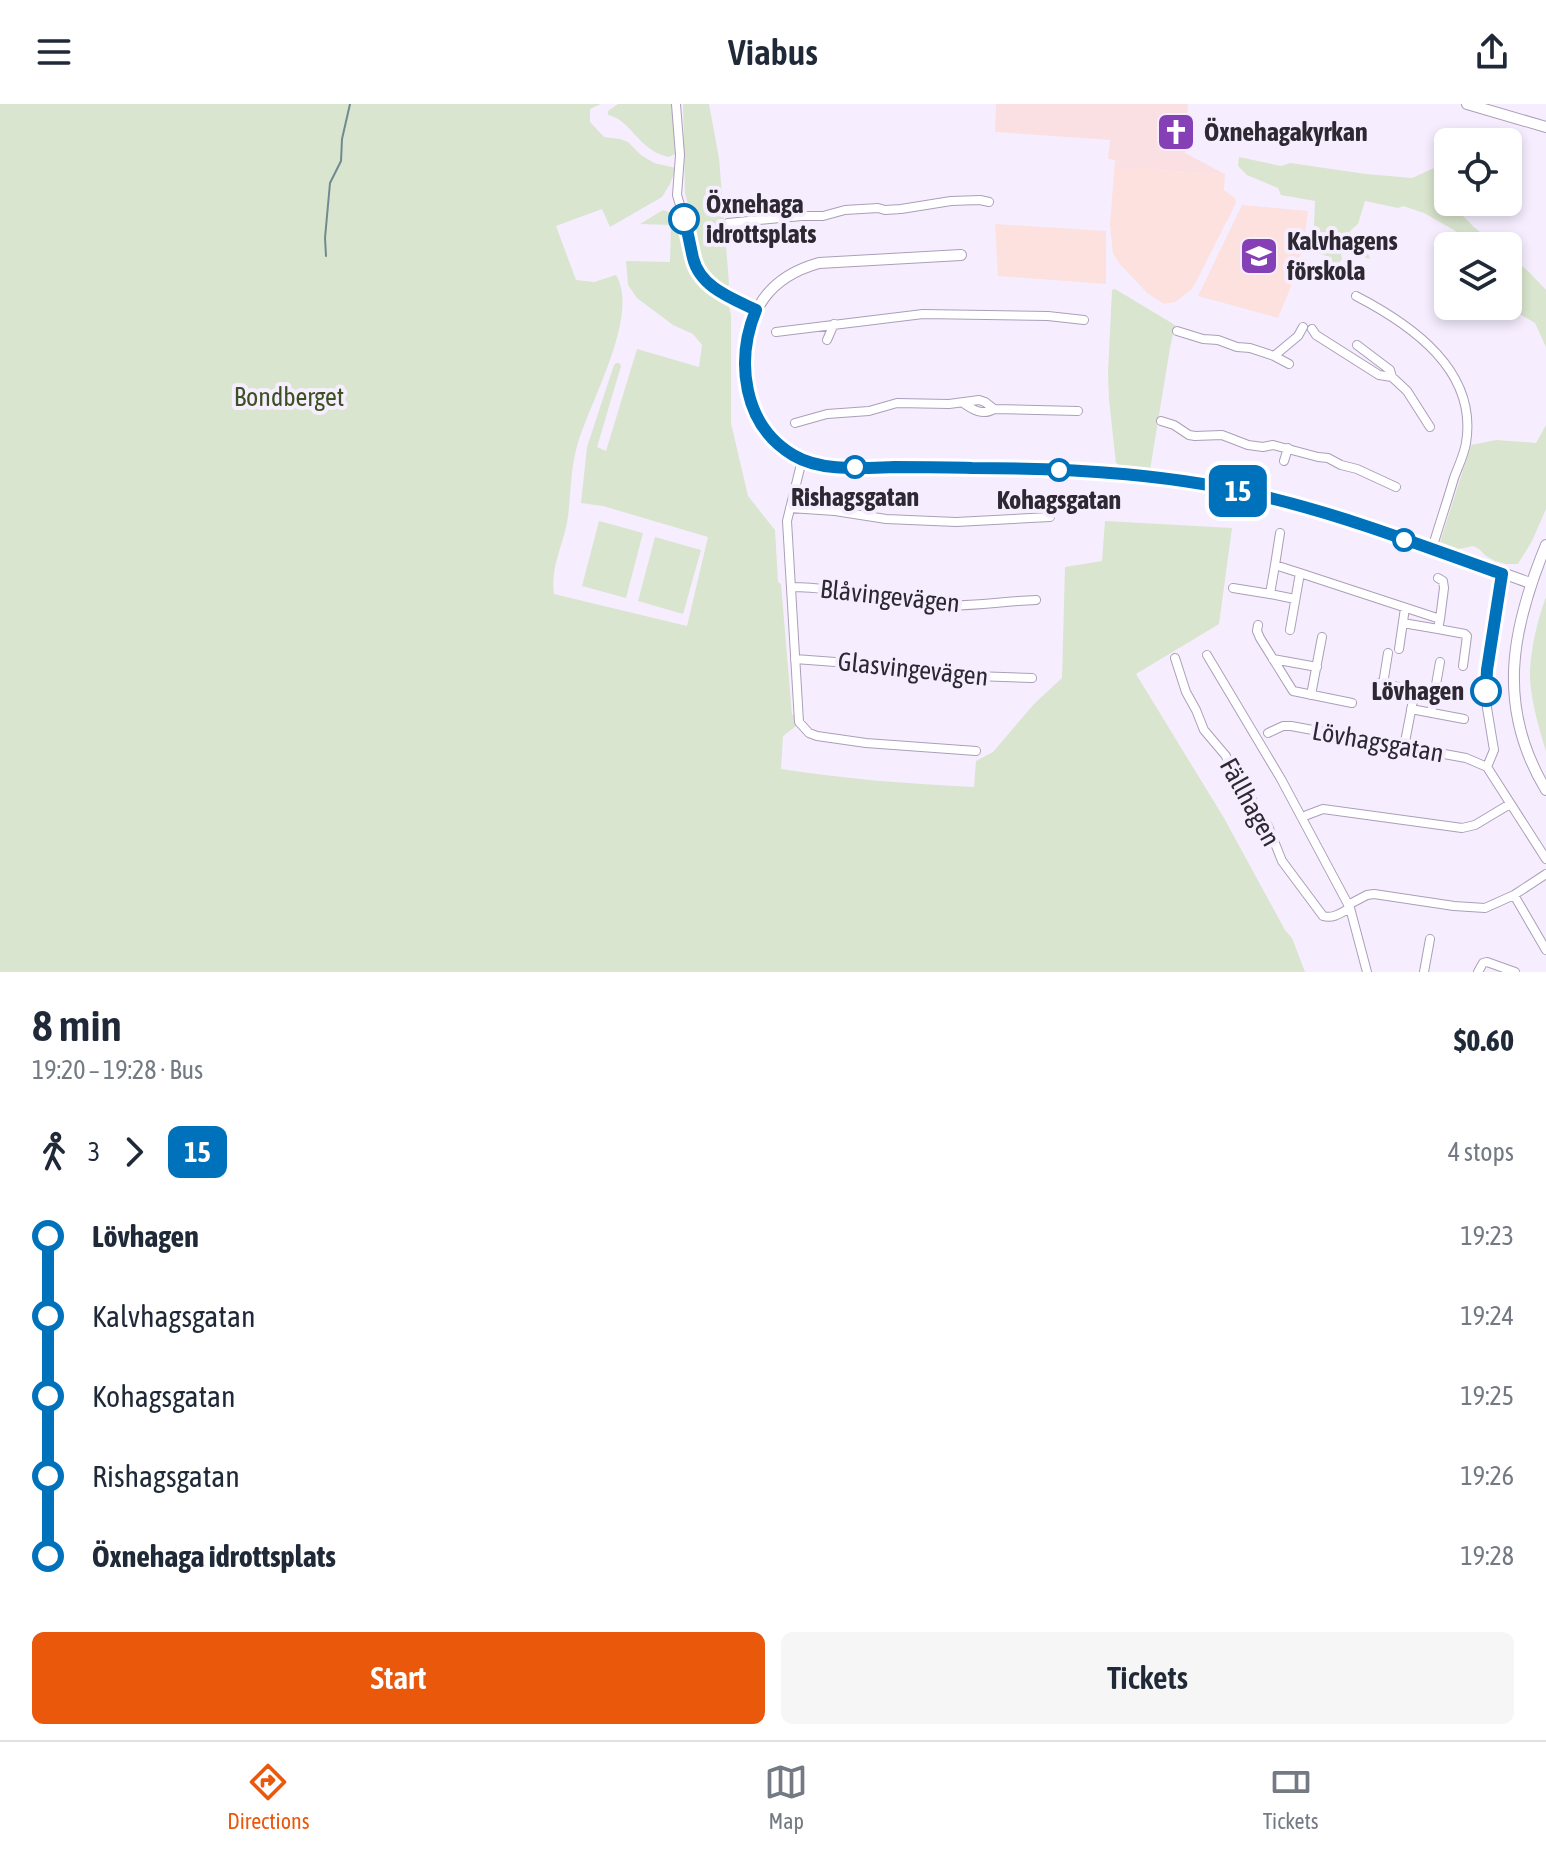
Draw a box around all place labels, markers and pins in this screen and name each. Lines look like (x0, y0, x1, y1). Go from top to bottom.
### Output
church icon: Öxnehagakyrkan (1155, 111, 1197, 153)
place label: Öxnehagakyrkan (1204, 117, 1368, 147)
place label: Öxnehaga idrottsplats (706, 189, 816, 249)
marker: Öxnehaga idrottsplats (669, 204, 699, 234)
place label: Kalvhagens förskola (1286, 226, 1398, 286)
school or university icon: Kalvhagens förskola (1238, 235, 1280, 277)
marker: Rishagsgatan (844, 456, 866, 478)
marker: Kohagsgatan (1048, 459, 1070, 481)
place label: Rishagsgatan (791, 482, 919, 512)
place label: Kohagsgatan (997, 485, 1121, 515)
unlabelled marker (1393, 529, 1415, 551)
place label: Lövhagen (1371, 676, 1464, 706)
marker: Lövhagen (1471, 676, 1501, 706)

